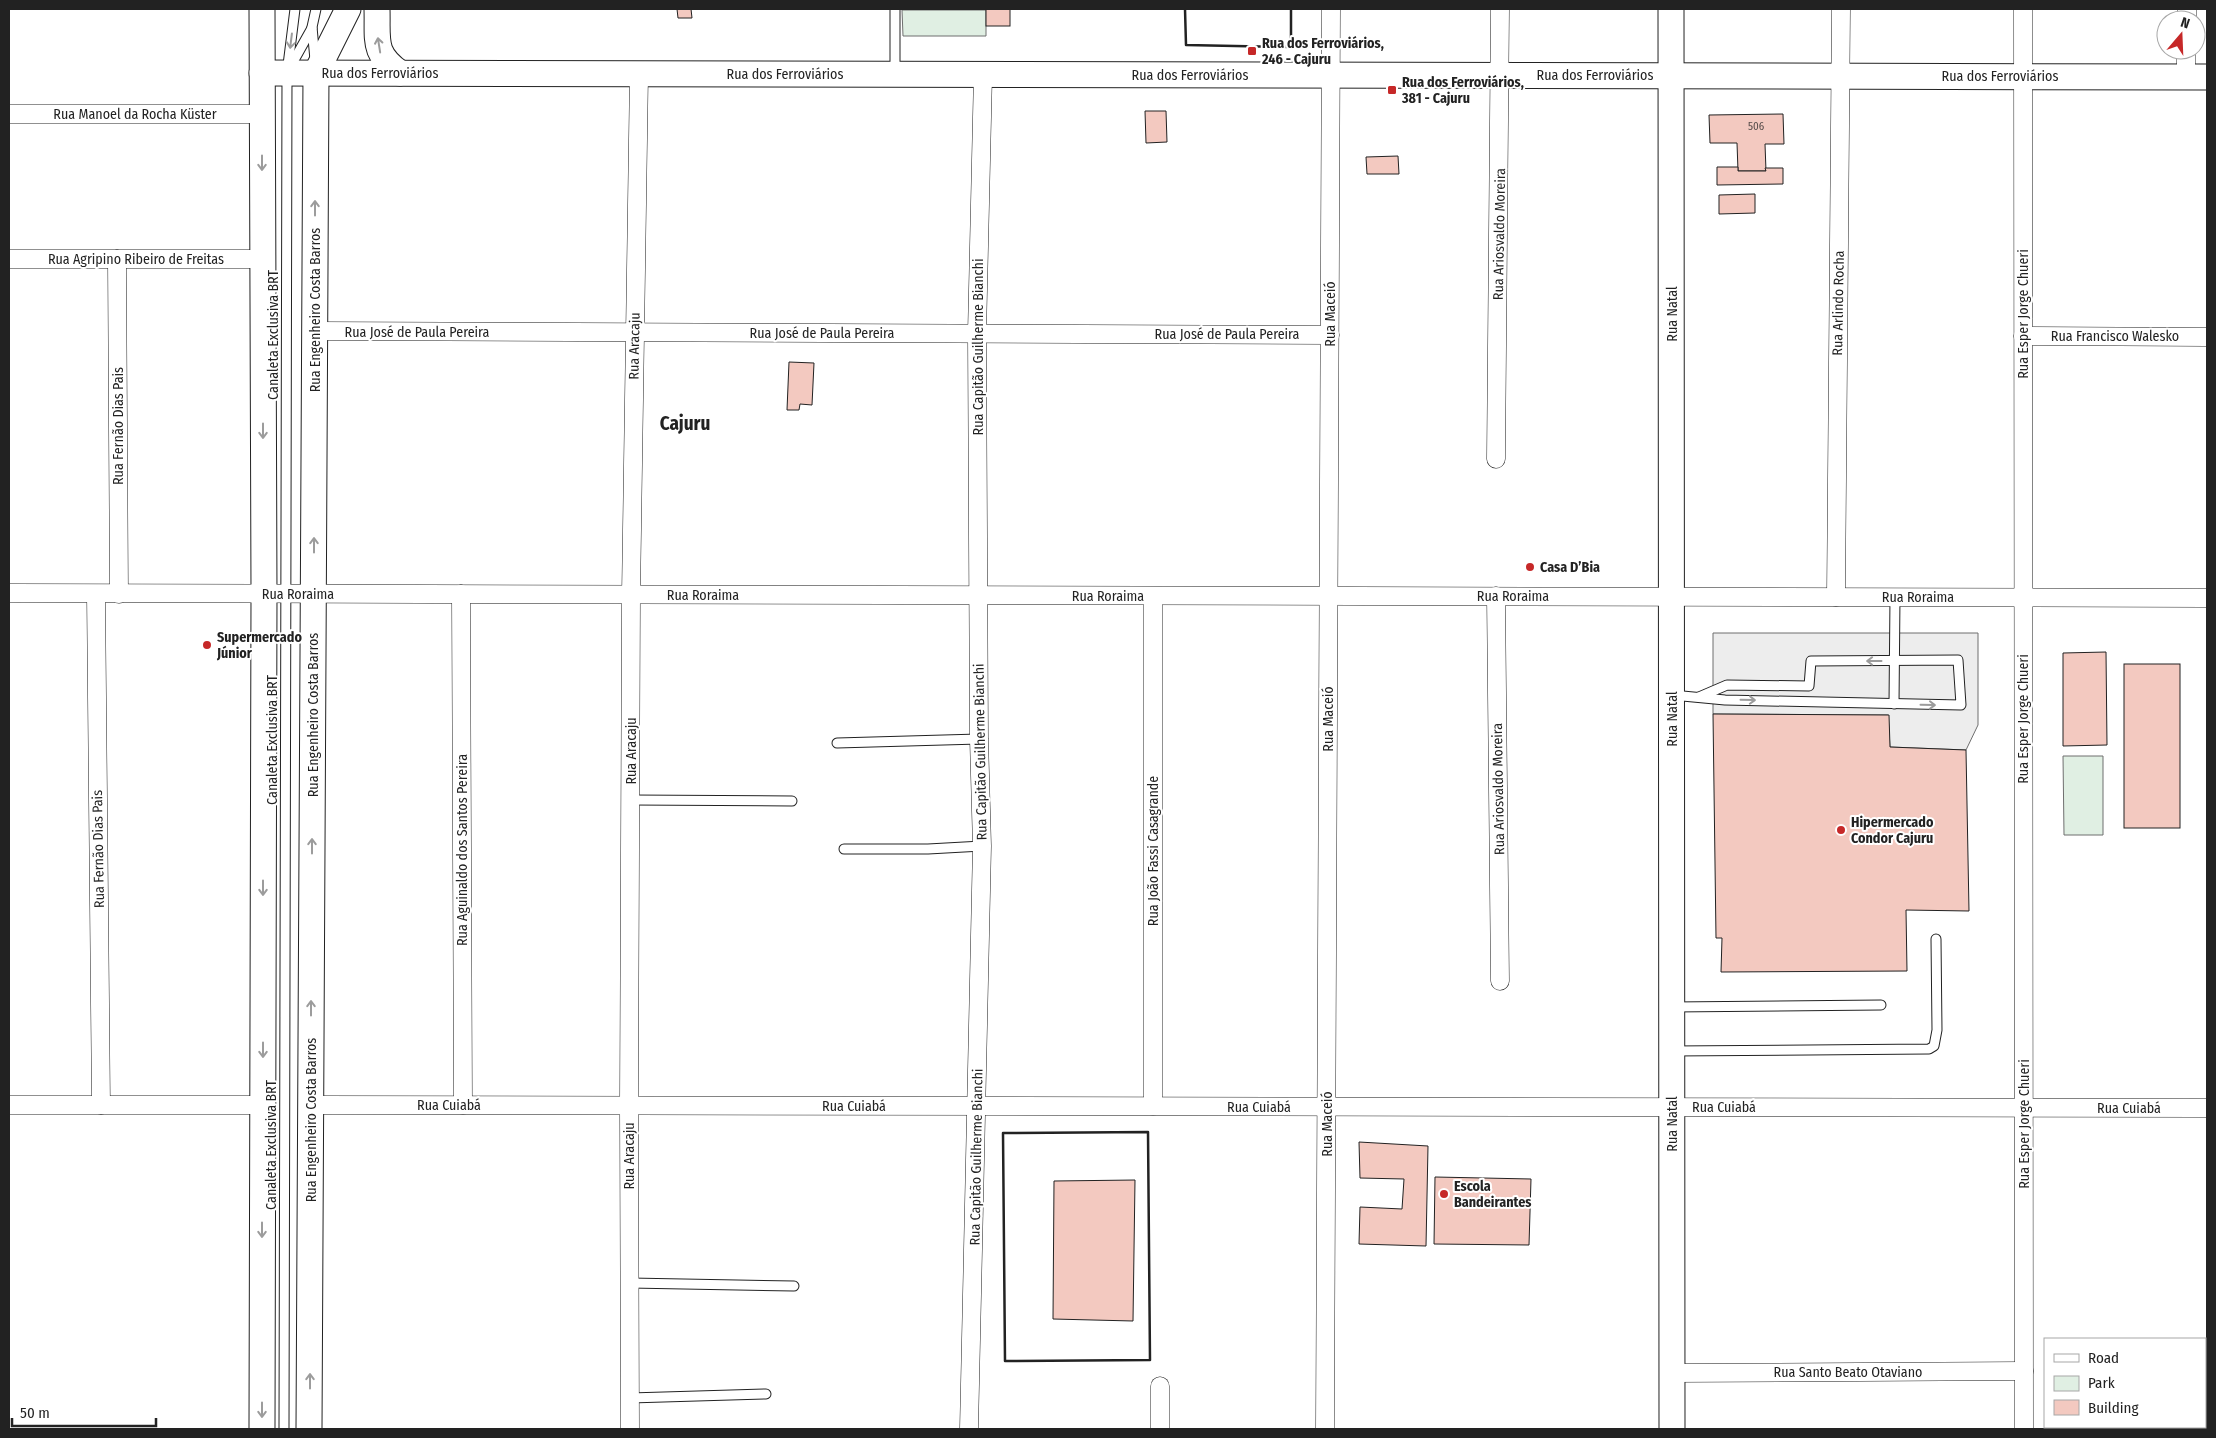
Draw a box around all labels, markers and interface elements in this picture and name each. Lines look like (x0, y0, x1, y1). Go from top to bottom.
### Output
north arrow (2156, 10, 2206, 60)
text: N (2178, 14, 2192, 33)
one-way arrow (286, 33, 296, 49)
place label: Rua dos Ferroviários, 246 - Cajuru (1261, 35, 1384, 68)
one-way arrow (373, 38, 383, 54)
marker: Rua dos Ferroviários, 246 - Cajuru (1246, 45, 1258, 57)
street label: Rua dos Ferroviários (322, 65, 438, 82)
street label: Rua dos Ferroviários (727, 66, 843, 83)
street label: Rua dos Ferroviários (1132, 67, 1248, 84)
street label: Rua dos Ferroviários (1537, 67, 1653, 84)
street label: Rua dos Ferroviários (1942, 68, 2058, 85)
place label: Rua dos Ferroviários, 381 - Cajuru (1401, 74, 1524, 107)
marker: Rua dos Ferroviários, 381 - Cajuru (1386, 84, 1398, 96)
street label: Rua Manoel da Rocha Küster (53, 106, 217, 123)
house number: 506 (1748, 120, 1765, 133)
one-way arrow (257, 154, 267, 171)
street label: Rua Ariosvaldo Moreira (1490, 168, 1509, 300)
one-way arrow (310, 200, 320, 216)
street label: Rua Engenheiro Costa Barros (307, 228, 324, 392)
street label: Rua Esper Jorge Chueri (2015, 249, 2032, 379)
street label: Rua Arlindo Rocha (1829, 250, 1848, 356)
street label: Rua Agripino Ribeiro de Freitas (48, 251, 224, 268)
street label: Rua Capitão Guilherme Bianchi (970, 259, 987, 435)
street label: Canaleta Exclusiva BRT (265, 270, 282, 400)
street label: Rua Maceió (1322, 281, 1339, 347)
street label: Rua Natal (1664, 286, 1681, 342)
street label: Rua Aracaju (625, 312, 644, 380)
street label: Rua José de Paula Pereira (345, 324, 490, 341)
street label: Rua José de Paula Pereira (750, 325, 895, 342)
street label: Rua José de Paula Pereira (1155, 326, 1300, 343)
street label: Rua Francisco Walesko (2051, 328, 2179, 345)
street label: Rua Fernão Dias Pais (110, 367, 127, 485)
district label: Cajuru (660, 412, 710, 435)
one-way arrow (258, 422, 268, 438)
one-way arrow (309, 537, 319, 554)
place label: Casa D’Bia (1540, 559, 1600, 576)
marker: Casa D’Bia (1524, 561, 1536, 573)
street label: Rua Roraima (262, 586, 334, 603)
street label: Rua Roraima (667, 587, 739, 604)
street label: Rua Roraima (1072, 588, 1144, 605)
street label: Rua Roraima (1477, 588, 1549, 605)
street label: Rua Roraima (1882, 589, 1954, 606)
place label: Supermercado Júnior (216, 629, 302, 662)
street label: Rua Engenheiro Costa Barros (305, 633, 322, 797)
marker: Supermercado Júnior (201, 639, 213, 651)
street label: Rua Esper Jorge Chueri (2015, 654, 2032, 784)
one-way arrow (1866, 656, 1882, 666)
street label: Rua Capitão Guilherme Bianchi (970, 663, 991, 841)
street label: Canaleta Exclusiva BRT (264, 675, 281, 805)
street label: Rua Maceió (1320, 686, 1337, 752)
street label: Rua Natal (1664, 691, 1681, 747)
one-way arrow (1740, 696, 1756, 705)
one-way arrow (1920, 700, 1936, 709)
street label: Rua Aracaju (623, 717, 640, 785)
street label: Rua Ariosvaldo Moreira (1489, 723, 1508, 855)
street label: Rua Aguinaldo dos Santos Pereira (454, 754, 471, 946)
street label: Rua João Fassi Casagrande (1145, 776, 1162, 926)
street label: Rua Fernão Dias Pais (89, 790, 108, 908)
place label: Hipermercado Condor Cajuru (1851, 814, 1934, 847)
marker: Hipermercado Condor Cajuru (1835, 824, 1847, 836)
one-way arrow (307, 838, 317, 854)
one-way arrow (258, 879, 268, 895)
one-way arrow (306, 1000, 316, 1016)
street label: Rua Engenheiro Costa Barros (303, 1038, 320, 1202)
one-way arrow (258, 1042, 268, 1058)
street label: Rua Esper Jorge Chueri (2016, 1059, 2033, 1189)
street label: Rua Capitão Guilherme Bianchi (966, 1068, 987, 1246)
street label: Canaleta Exclusiva BRT (263, 1080, 280, 1210)
street label: Rua Maceió (1319, 1091, 1336, 1157)
street label: Rua Natal (1664, 1096, 1681, 1152)
street label: Rua Cuiabá (417, 1097, 481, 1114)
street label: Rua Cuiabá (822, 1098, 886, 1115)
street label: Rua Cuiabá (1227, 1099, 1291, 1116)
street label: Rua Cuiabá (1692, 1099, 1756, 1116)
street label: Rua Cuiabá (2097, 1100, 2161, 1117)
street label: Rua Aracaju (621, 1122, 638, 1190)
place label: Escola Bandeirantes (1454, 1178, 1531, 1211)
marker: Escola Bandeirantes (1438, 1188, 1450, 1200)
one-way arrow (257, 1222, 267, 1238)
legend (2044, 1338, 2206, 1428)
text: Road (2088, 1349, 2119, 1367)
street label: Rua Santo Beato Otaviano (1774, 1364, 1922, 1381)
one-way arrow (305, 1373, 314, 1389)
text: Park (2088, 1374, 2115, 1392)
scale bar (12, 1396, 156, 1428)
text: Building (2088, 1399, 2139, 1417)
one-way arrow (257, 1402, 267, 1418)
text: 50 m (20, 1404, 50, 1422)

